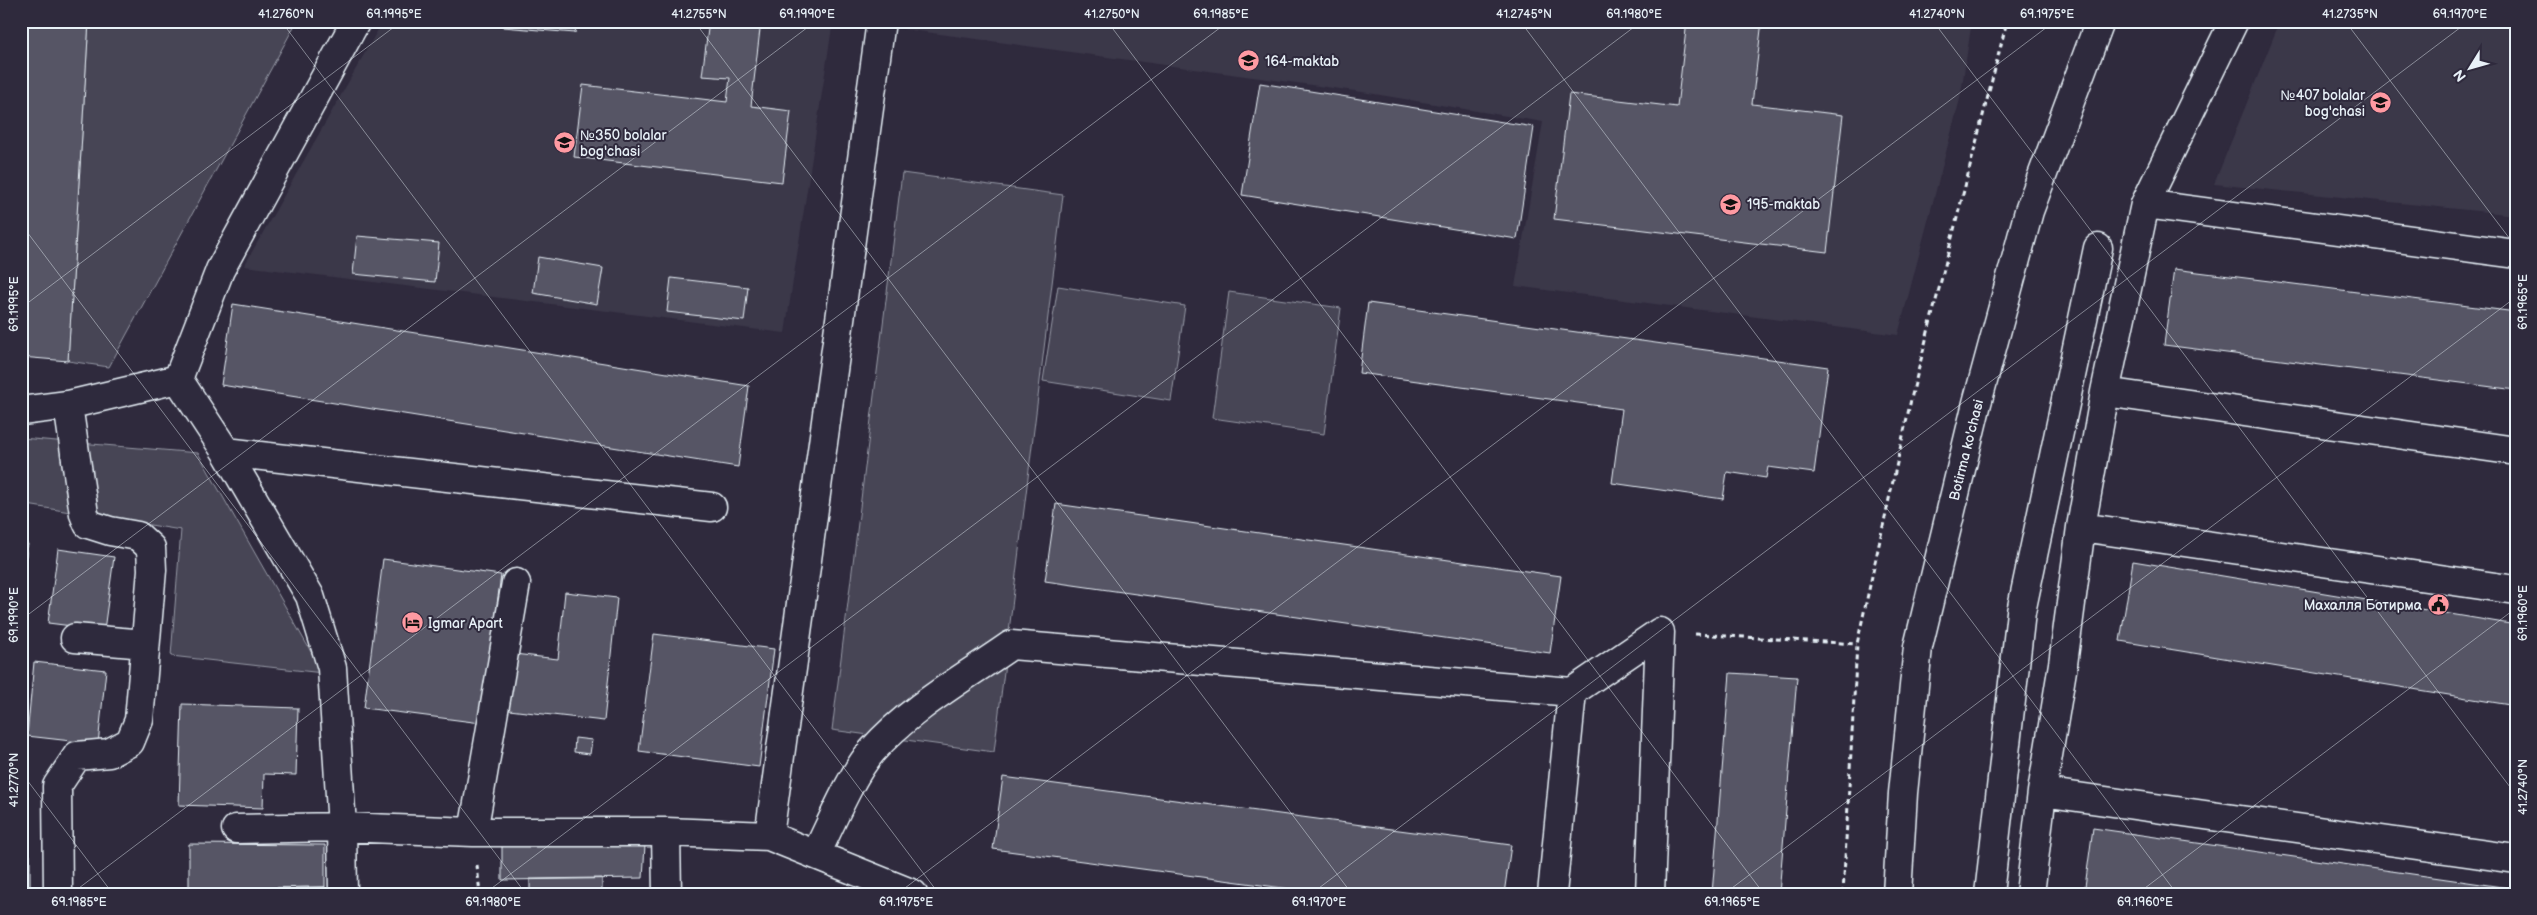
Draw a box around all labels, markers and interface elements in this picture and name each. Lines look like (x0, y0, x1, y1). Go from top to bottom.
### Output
text: 41.2760°N (258, 7, 314, 22)
text: 69.1995°E (366, 7, 422, 22)
text: 41.2755°N (671, 7, 727, 22)
text: 69.1990°E (779, 7, 835, 22)
text: 41.2750°N (1084, 7, 1140, 22)
text: 69.1985°E (1193, 7, 1249, 22)
text: 41.2745°N (1496, 7, 1552, 22)
text: 69.1980°E (1606, 7, 1662, 22)
text: 41.2740°N (1909, 7, 1965, 22)
text: 69.1975°E (2020, 7, 2074, 22)
text: 41.2735°N (2322, 7, 2378, 22)
text: 69.1970°E (2433, 7, 2487, 22)
north arrow (2444, 42, 2494, 92)
school or university icon: 164-maktab (1237, 49, 1261, 73)
place label: 164-maktab (1265, 53, 1339, 70)
text: N (2450, 66, 2470, 85)
place label: №407 bolalar bog'chasi (2281, 87, 2366, 120)
school or university icon: №407 bolalar bog'chasi (2369, 91, 2393, 115)
place label: №350 bolalar bog'chasi (580, 127, 667, 160)
school or university icon: №350 bolalar bog'chasi (552, 131, 576, 155)
school or university icon: 195-maktab (1719, 192, 1743, 216)
place label: 195-maktab (1747, 196, 1820, 213)
text: 69.1965°E (2516, 274, 2531, 330)
text: 69.1995°E (7, 276, 22, 332)
street label: Botirma ko'chasi (1946, 398, 1987, 503)
text: 69.1960°E (2516, 585, 2531, 641)
text: 69.1990°E (7, 587, 22, 643)
public building icon: Махалля Ботирма (2426, 593, 2450, 617)
place label: Махалля Ботирма (2304, 597, 2423, 614)
hotel icon: Igmar Apart (400, 611, 424, 635)
place label: Igmar Apart (428, 615, 504, 632)
text: 41.2770°N (7, 753, 22, 807)
text: 41.2740°N (2516, 759, 2531, 815)
text: 69.1985°E (51, 895, 107, 910)
text: 69.1980°E (465, 895, 521, 910)
text: 69.1975°E (879, 895, 933, 910)
text: 69.1970°E (1292, 895, 1346, 910)
text: 69.1965°E (1704, 895, 1760, 910)
text: 69.1960°E (2117, 895, 2173, 910)

